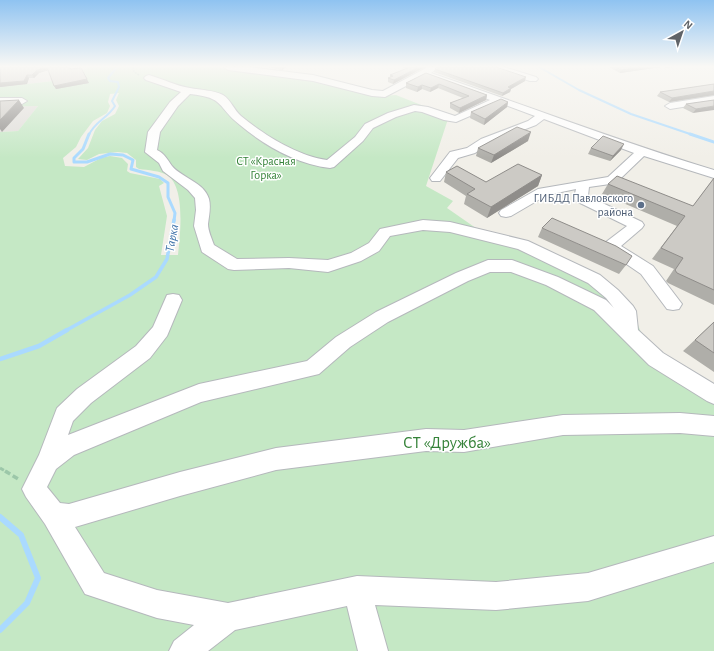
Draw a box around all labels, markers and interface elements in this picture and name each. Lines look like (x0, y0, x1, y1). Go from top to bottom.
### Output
north arrow (662, 12, 702, 52)
text: N (682, 18, 695, 31)
park label: СТ «Красная Горка» (236, 155, 296, 181)
place label: ГИБДД Павловского района (534, 192, 634, 218)
marker: ГИБДД Павловского района (636, 200, 646, 210)
water label: Тарка (164, 223, 181, 253)
park label: СТ «Дружба» (403, 434, 491, 452)

